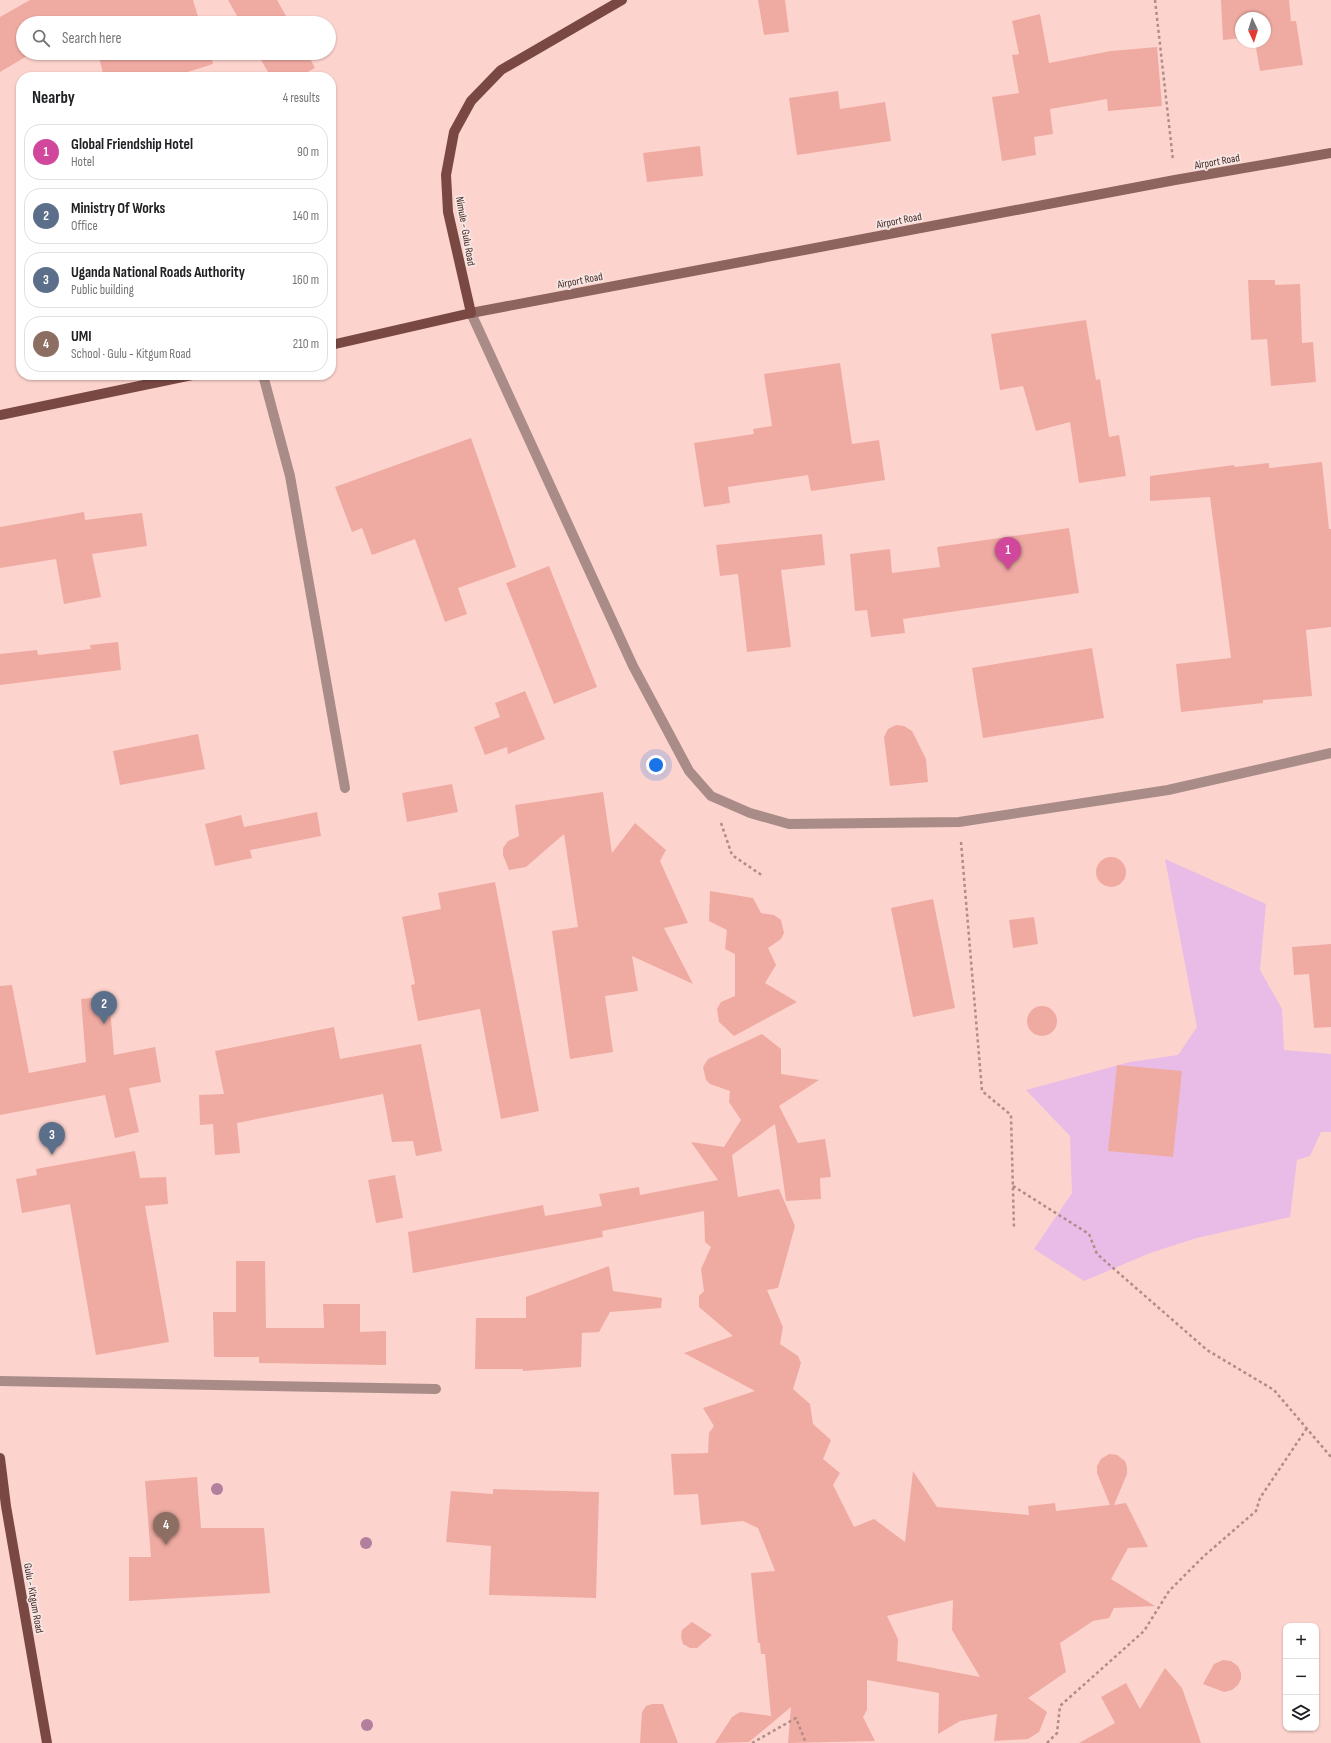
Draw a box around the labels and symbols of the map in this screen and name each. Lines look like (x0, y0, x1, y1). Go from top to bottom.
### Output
north arrow (1235, 12, 1271, 48)
street label: Airport Road (1192, 151, 1241, 172)
street label: Nimule - Gulu Road (453, 195, 478, 267)
street label: Airport Road (874, 210, 923, 231)
street label: Airport Road (555, 270, 604, 291)
pin: 1 (995, 537, 1021, 570)
your location (646, 755, 666, 775)
pin: 2 (91, 991, 117, 1024)
pin: 3 (39, 1122, 65, 1155)
pin: 4 (153, 1512, 179, 1545)
street label: Gulu - Kitgum Road (21, 1562, 46, 1634)

